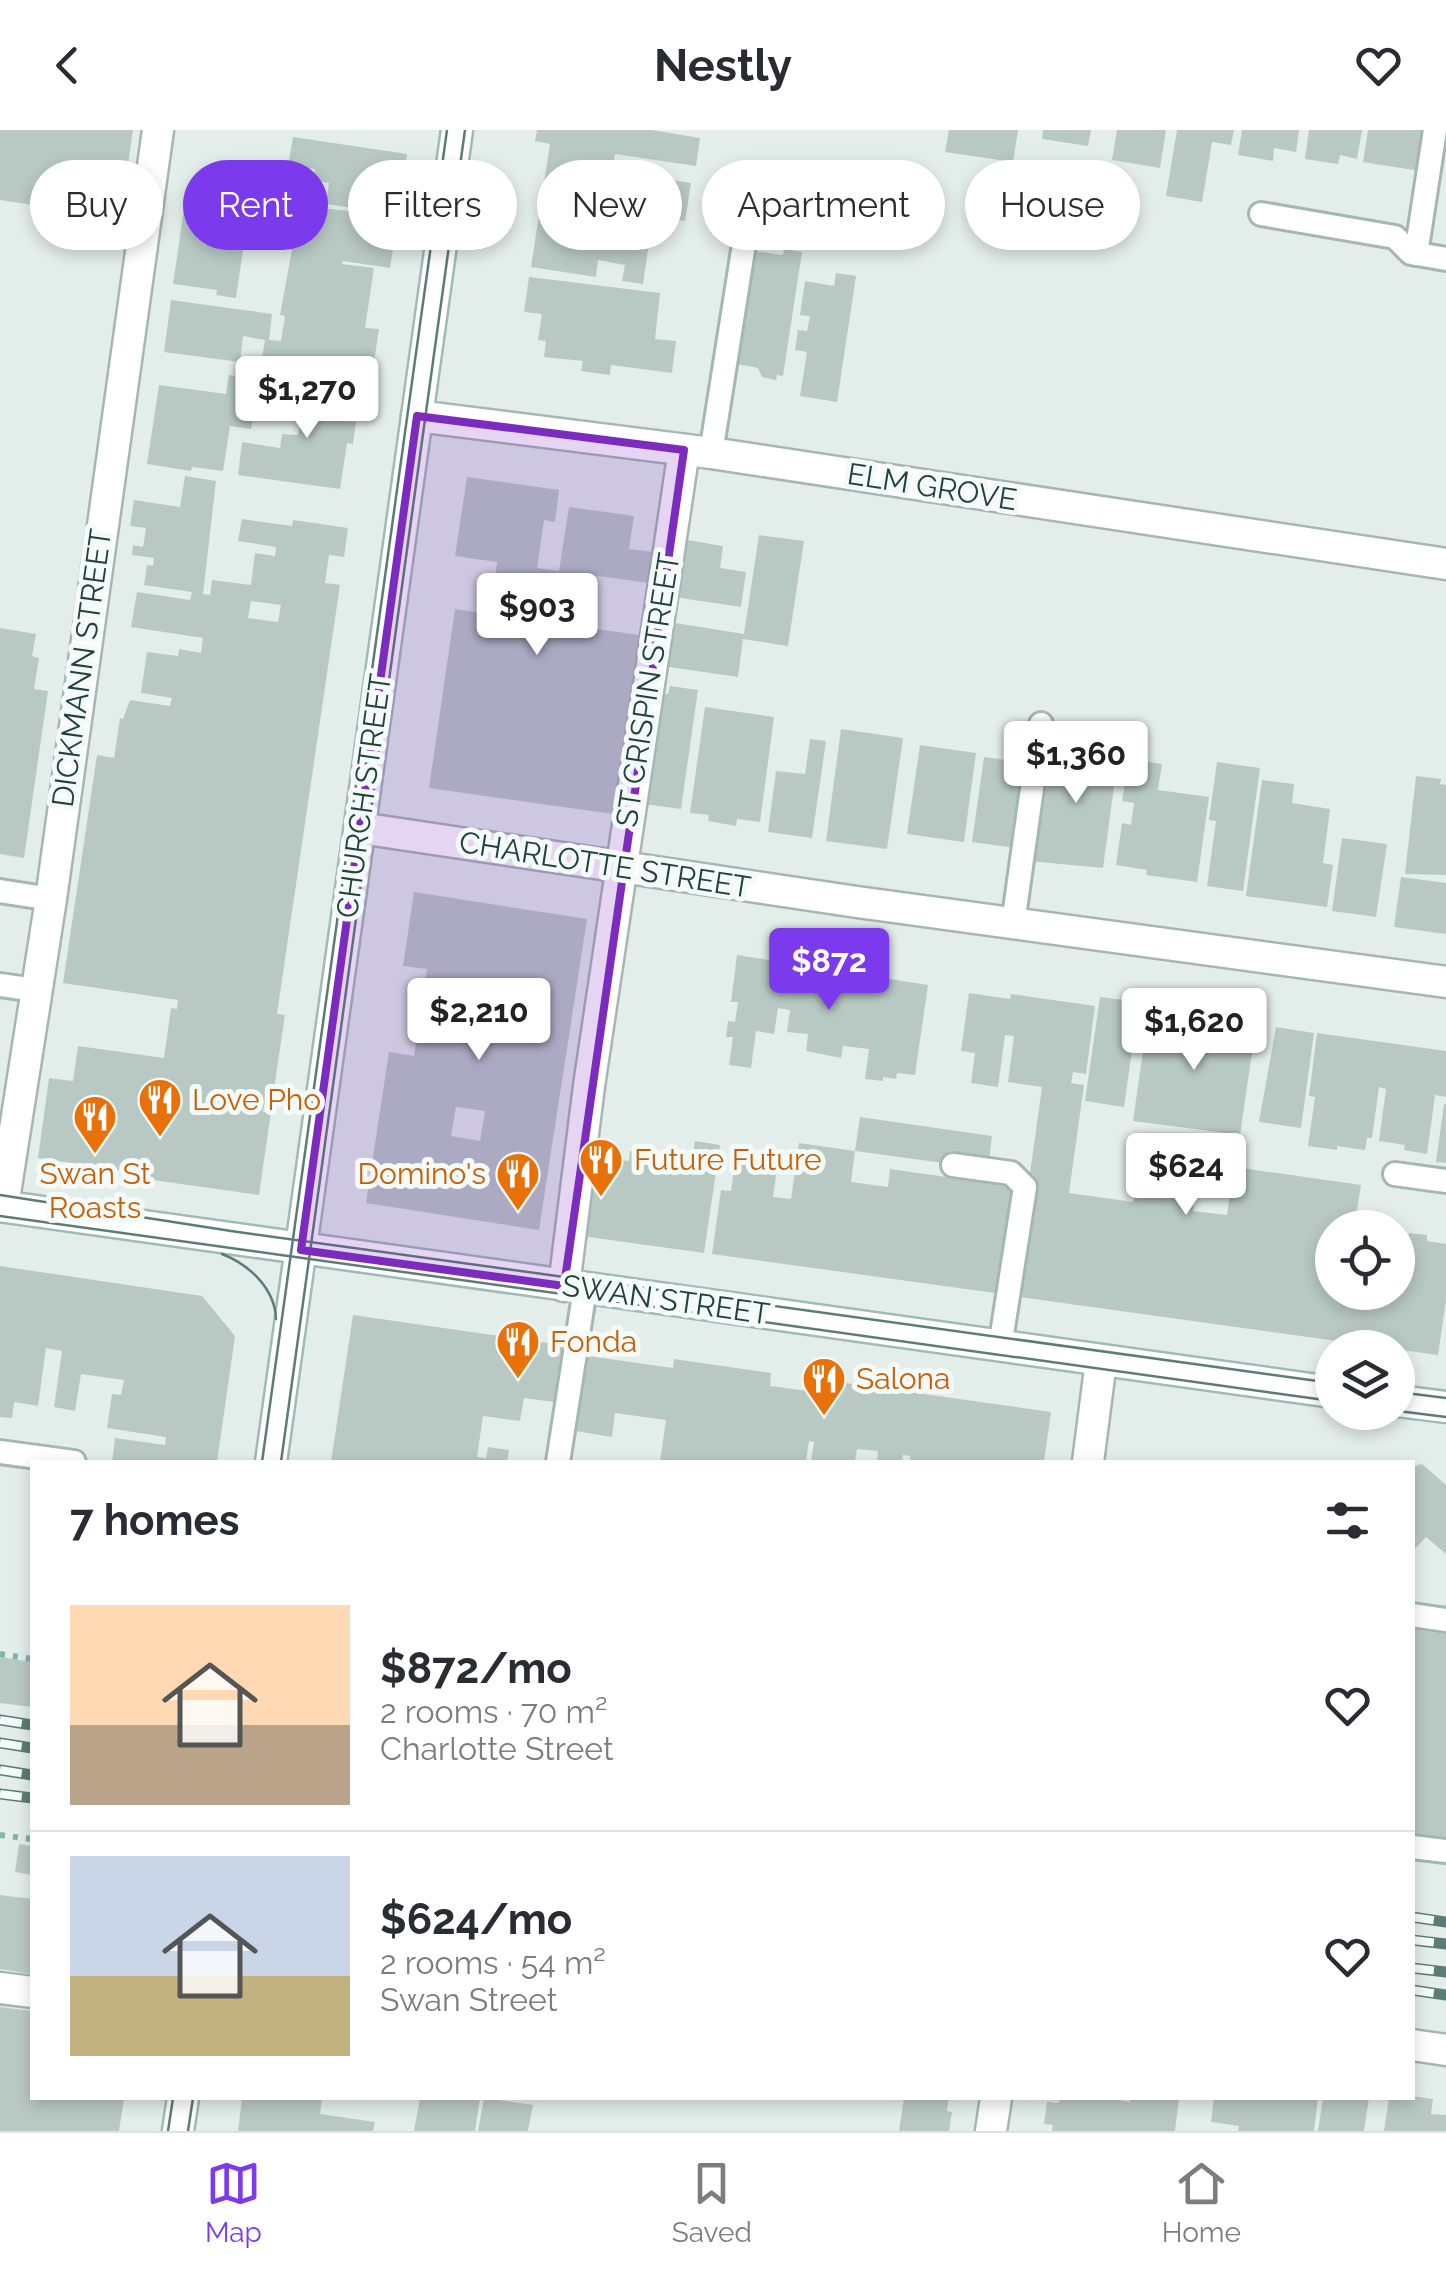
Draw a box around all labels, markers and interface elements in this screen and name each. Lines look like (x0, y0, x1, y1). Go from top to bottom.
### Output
icon: back (40, 38, 95, 93)
icon: heart (1351, 38, 1406, 93)
text: Nestly (654, 39, 792, 92)
chip: Buy (30, 160, 163, 250)
chip: Rent (183, 160, 328, 250)
chip: Filters (348, 160, 517, 250)
chip: New (537, 160, 682, 250)
chip: Apartment (702, 160, 945, 250)
chip: House (965, 160, 1140, 250)
pin: $1,270 (226, 356, 388, 441)
text: $1,270 (257, 370, 357, 407)
street label: ELM GROVE (845, 456, 1019, 517)
street label: DICKMANN STREET (45, 527, 118, 809)
street label: ST CRISPIN STREET (609, 550, 686, 829)
pin: $903 (478, 573, 596, 658)
text: $903 (499, 587, 575, 624)
street label: CHURCH STREET (329, 672, 398, 920)
pin: $1,360 (995, 721, 1157, 806)
text: $1,360 (1026, 735, 1126, 772)
street label: CHARLOTTE STREET (457, 824, 753, 905)
pin: $872 (770, 928, 888, 1013)
text: $872 (791, 942, 867, 979)
pin: $2,210 (398, 978, 560, 1063)
pin: $1,620 (1113, 988, 1275, 1073)
text: $2,210 (429, 992, 529, 1029)
text: $1,620 (1144, 1002, 1244, 1039)
restaurant icon: Love Pho (137, 1077, 183, 1138)
place label: Love Pho (192, 1082, 321, 1117)
restaurant icon: Swan St Roasts (72, 1094, 118, 1155)
pin: $624 (1127, 1133, 1245, 1218)
restaurant icon: Future Future (578, 1137, 624, 1198)
place label: Future Future (634, 1142, 822, 1177)
text: $624 (1148, 1147, 1224, 1184)
restaurant icon: Domino's (495, 1151, 541, 1212)
place label: Swan St Roasts (39, 1156, 151, 1225)
place label: Domino's (358, 1156, 486, 1191)
map controls (1315, 1210, 1415, 1430)
button: locate (1315, 1210, 1415, 1310)
street label: SWAN STREET (560, 1268, 772, 1331)
restaurant icon: Fonda (495, 1319, 541, 1380)
place label: Fonda (550, 1324, 637, 1359)
button: layers (1315, 1330, 1415, 1430)
restaurant icon: Salona (801, 1356, 847, 1417)
place label: Salona (856, 1361, 950, 1396)
icon: filters (1320, 1493, 1375, 1548)
text: 7 homes (70, 1496, 239, 1545)
text: $872/mo (380, 1644, 572, 1693)
icon: home (150, 1645, 270, 1765)
icon: heart (1320, 1678, 1375, 1733)
text: 2 rooms · 70 m² (380, 1693, 607, 1730)
text: Charlotte Street (380, 1730, 614, 1767)
text: $624/mo (380, 1895, 572, 1944)
icon: home (150, 1896, 270, 2016)
icon: heart (1320, 1929, 1375, 1984)
text: 2 rooms · 54 m² (380, 1944, 606, 1981)
text: Swan Street (380, 1981, 557, 2018)
tab: Map (205, 2156, 262, 2249)
tab: Saved (672, 2156, 752, 2249)
tab: Home (1162, 2156, 1241, 2249)

